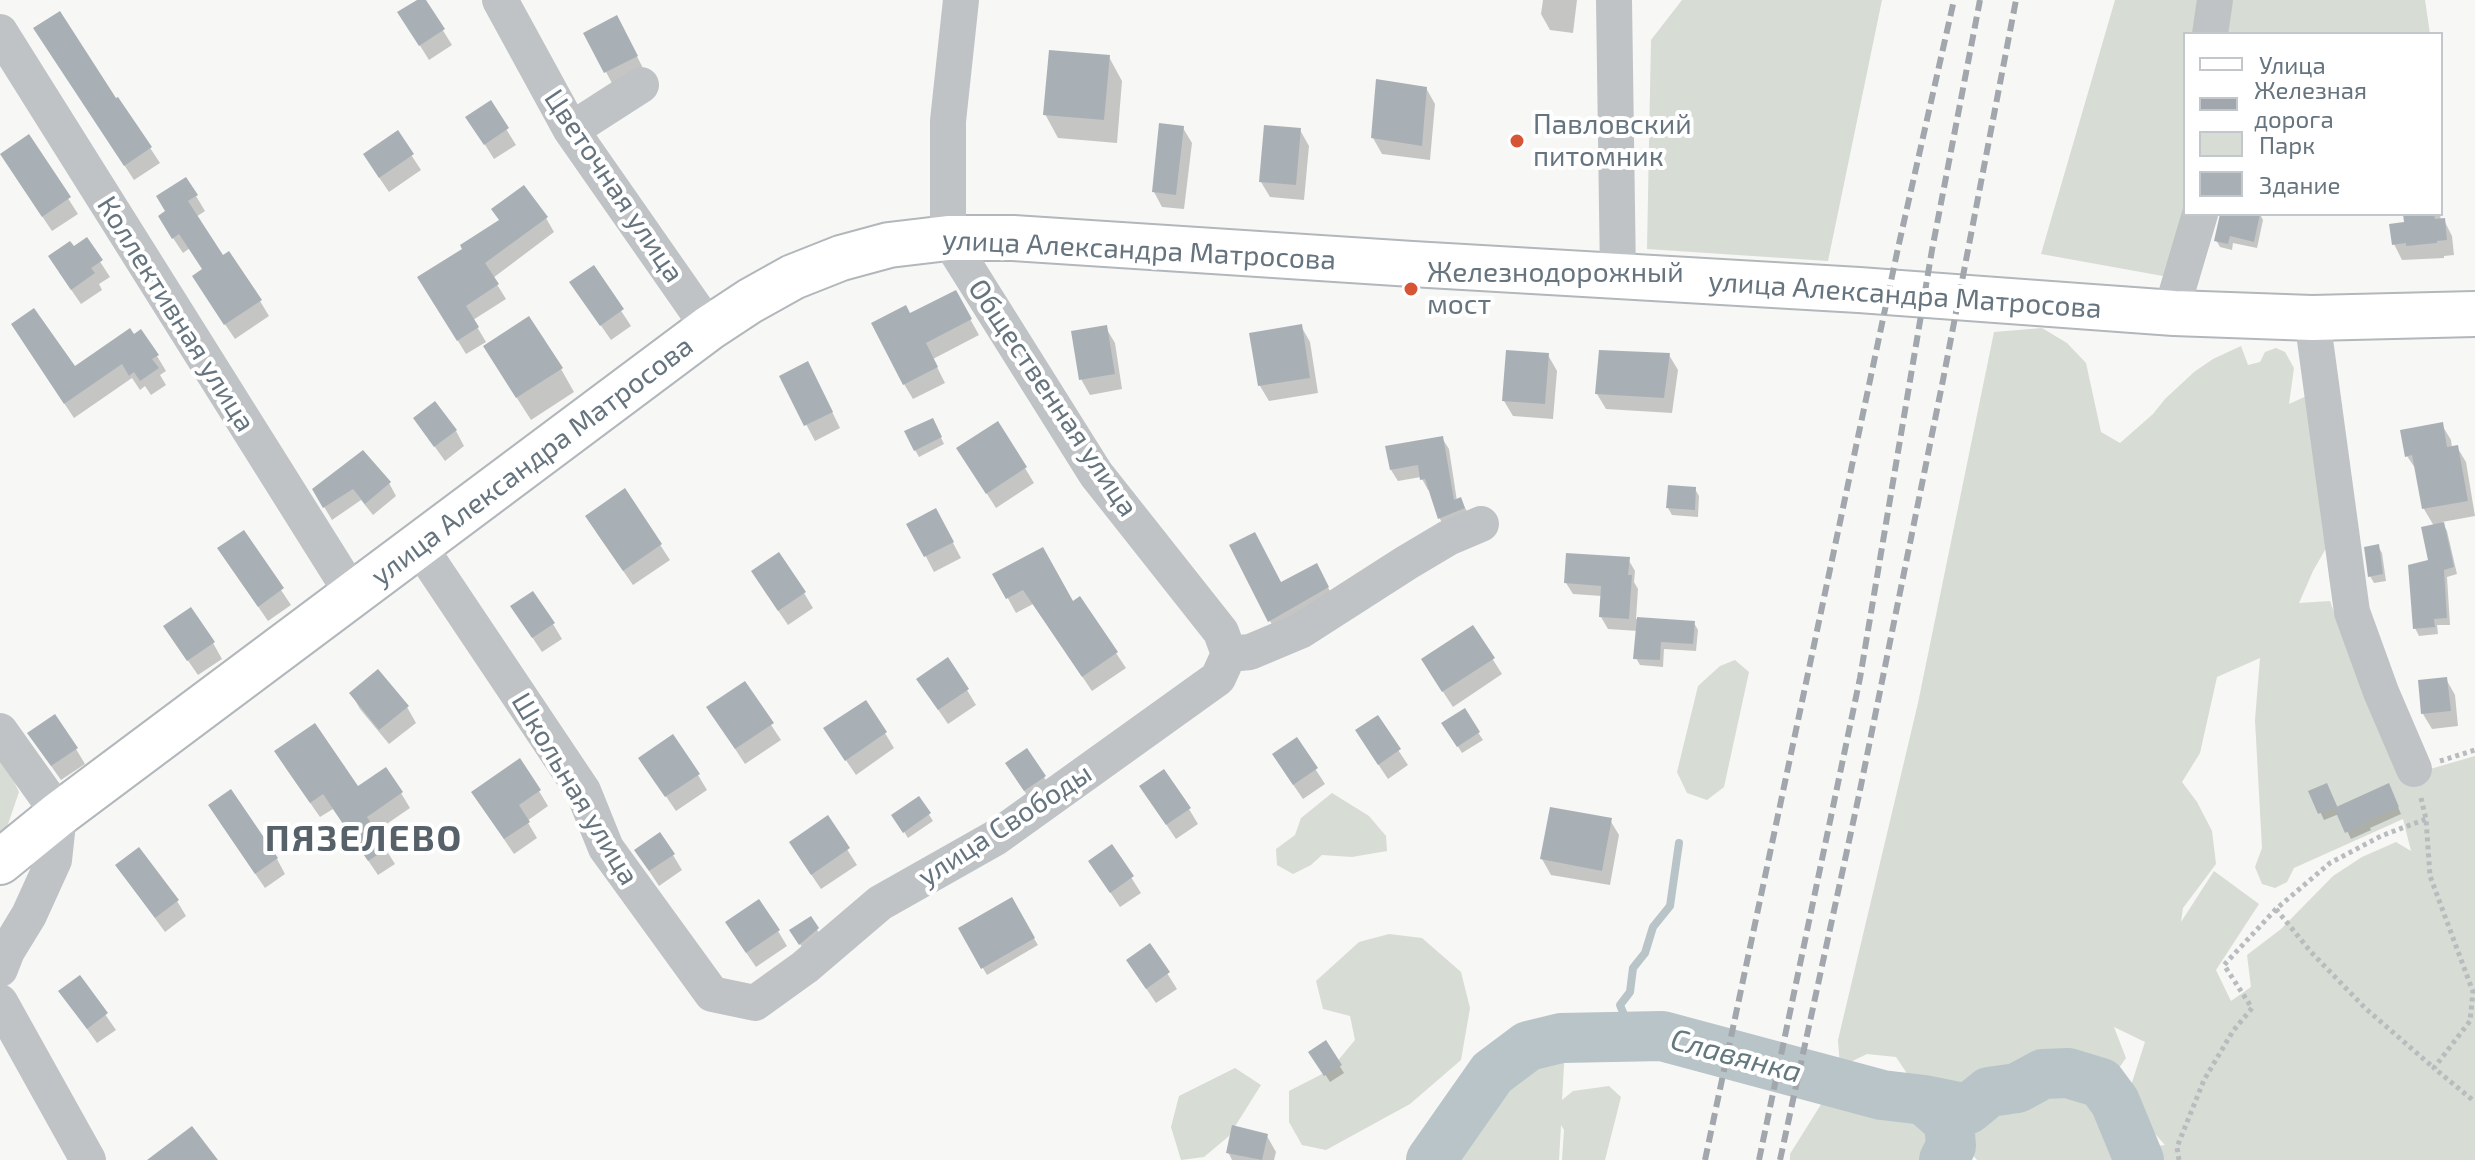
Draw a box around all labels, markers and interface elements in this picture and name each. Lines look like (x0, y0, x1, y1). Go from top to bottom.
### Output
legend (2183, 32, 2443, 216)
text: Улица (2259, 50, 2326, 79)
text: Железная дорога (2254, 75, 2367, 133)
street label: Цветочная улица (537, 83, 691, 289)
place label: Павловский питомник (1533, 108, 1692, 174)
text: Парк (2259, 130, 2315, 159)
marker: Павловский питомник (1508, 132, 1526, 150)
text: Здание (2259, 170, 2341, 199)
street label: Коллективная улица (90, 190, 262, 438)
street label: улица Александра Матросова (941, 223, 1337, 277)
place label: Железнодорожный мост (1427, 256, 1684, 322)
street label: улица Александра Матросова (1707, 264, 2103, 326)
street label: Общественная улица (961, 273, 1145, 523)
marker: Железнодорожный мост (1402, 280, 1420, 298)
street label: улица Александра Матросова (364, 329, 700, 593)
street label: Школьная улица (504, 687, 646, 891)
street label: улица Свободы (912, 756, 1098, 894)
district label: ПЯЗЕЛЕВО (265, 817, 463, 861)
water label: Славянка (1667, 1021, 1805, 1091)

